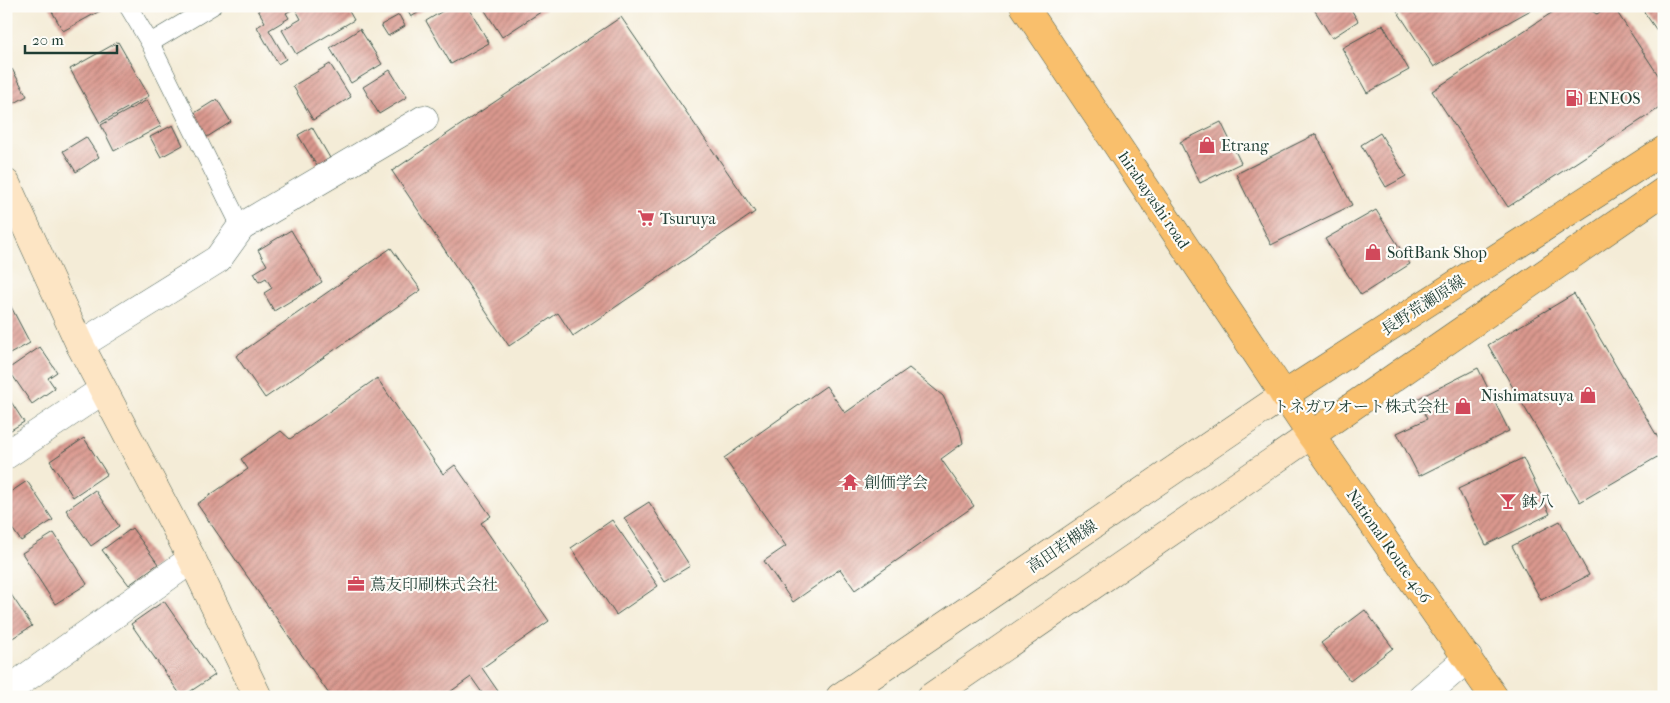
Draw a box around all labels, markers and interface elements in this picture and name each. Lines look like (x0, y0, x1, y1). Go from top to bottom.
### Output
scale bar (25, 22, 118, 54)
text: 20 m (32, 31, 64, 49)
fuel station icon: ENEOS (1564, 88, 1584, 108)
place label: ENEOS (1588, 89, 1641, 108)
shop icon: Etrang (1197, 135, 1217, 155)
place label: Etrang (1221, 136, 1269, 155)
street label: hirabayashi road (1115, 148, 1194, 252)
supermarket icon: Tsuruya (636, 208, 656, 228)
place label: Tsuruya (660, 209, 716, 228)
shop icon: SoftBank Shop (1363, 242, 1383, 262)
place label: SoftBank Shop (1387, 243, 1487, 262)
street label: 長野荒瀬原線 (1378, 271, 1468, 339)
shop icon: Nishimatsuya (1578, 385, 1598, 405)
place label: Nishimatsuya (1481, 386, 1575, 405)
shop icon: トネガワオート株式会社 (1453, 396, 1473, 416)
place label: トネガワオート株式会社 (1273, 397, 1449, 416)
temple icon: 創価学会 (840, 472, 860, 492)
place label: 創価学会 (864, 473, 928, 492)
street label: National Route 406 (1343, 486, 1436, 607)
bar icon: 鉢八 (1498, 491, 1518, 511)
place label: 鉢八 (1521, 492, 1554, 511)
street label: 高田若槻線 (1024, 516, 1100, 576)
office icon: 蔦友印刷株式会社 (346, 574, 366, 594)
place label: 蔦友印刷株式会社 (370, 575, 498, 594)

